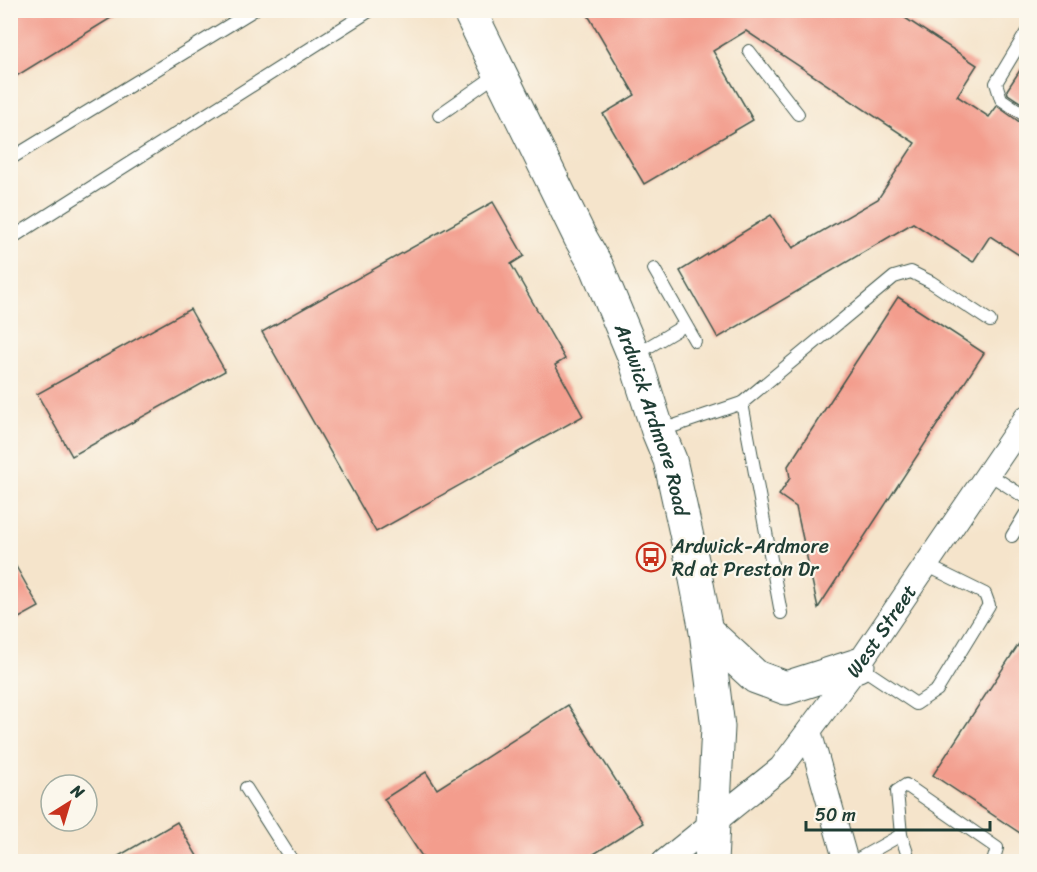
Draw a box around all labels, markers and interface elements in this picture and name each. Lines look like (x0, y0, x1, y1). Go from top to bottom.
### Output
street label: Ardwick Ardmore Road (604, 317, 700, 521)
place label: Ardwick-Ardmore Rd at Preston Dr (671, 529, 829, 587)
bus stop icon: Ardwick-Ardmore Rd at Preston Dr (635, 541, 667, 573)
street label: West Street (837, 577, 926, 685)
north arrow (39, 773, 99, 833)
text: N (64, 776, 92, 807)
scale bar (806, 794, 990, 832)
text: 50 m (815, 799, 856, 831)

